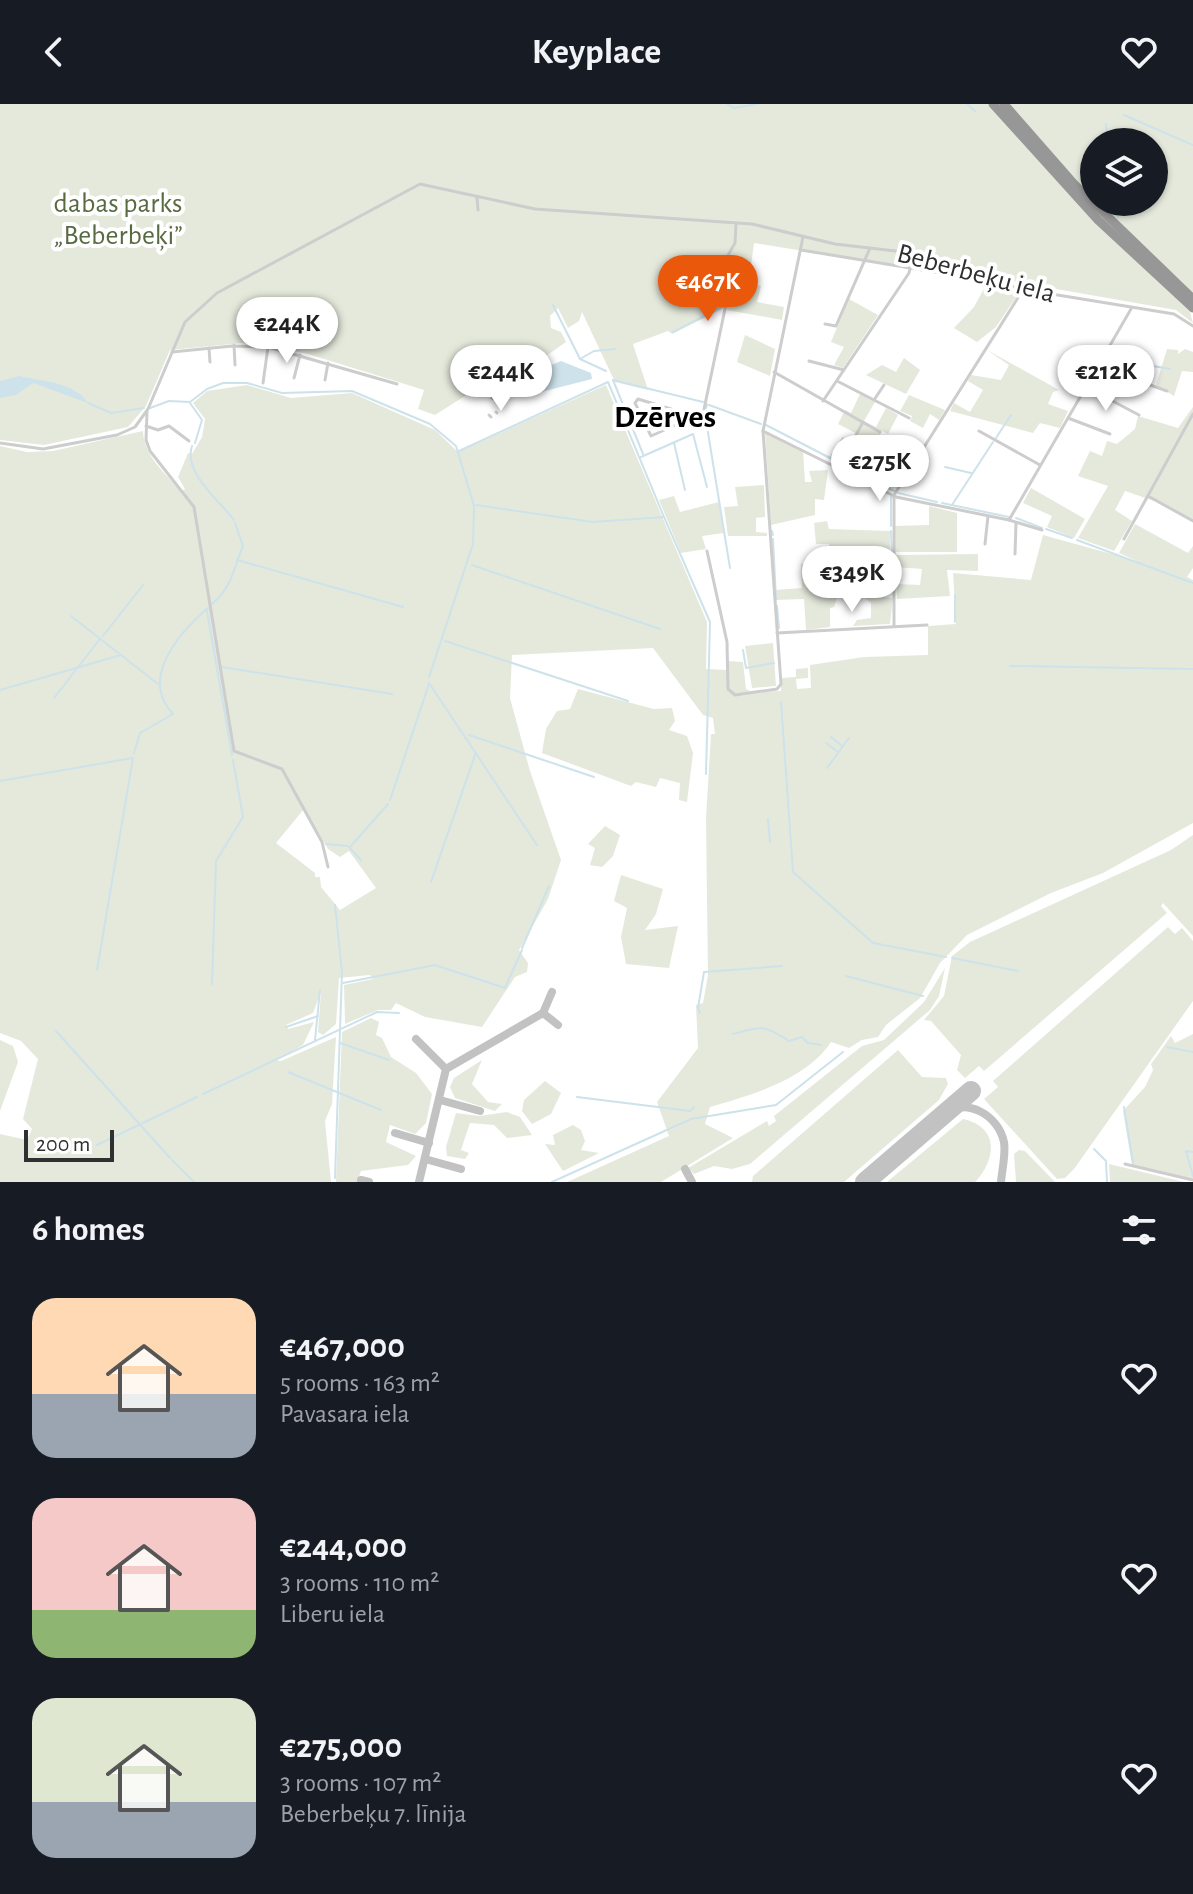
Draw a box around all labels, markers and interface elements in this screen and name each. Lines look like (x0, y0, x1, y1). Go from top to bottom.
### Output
icon: back (32, 30, 76, 74)
icon: heart (1117, 30, 1161, 74)
text: Keyplace (532, 34, 661, 70)
map controls (1080, 128, 1168, 216)
button: layers (1080, 128, 1168, 216)
park label: dabas parks „Beberbeķi” (53, 190, 183, 251)
street label: Beberbeķu iela (894, 239, 1058, 310)
pin: €467K (652, 255, 764, 323)
text: €467K (676, 268, 740, 294)
pin: €244K (231, 297, 343, 365)
text: €244K (254, 310, 320, 336)
pin: €244K (445, 345, 557, 413)
pin: €212K (1050, 345, 1162, 413)
text: €244K (468, 358, 534, 384)
text: €212K (1075, 358, 1137, 384)
district label: Dzērves (614, 401, 716, 433)
pin: €275K (824, 435, 936, 503)
text: €275K (849, 448, 911, 474)
pin: €349K (796, 546, 908, 614)
text: €349K (820, 559, 884, 585)
scale bar (24, 1126, 114, 1162)
text: 200 m (36, 1133, 90, 1155)
icon: filters (1117, 1208, 1161, 1252)
text: 6 homes (32, 1213, 145, 1247)
icon: home (96, 1330, 192, 1426)
text: €467,000 (280, 1330, 405, 1364)
icon: heart (1117, 1356, 1161, 1400)
text: 5 rooms · 163 m² (280, 1370, 440, 1396)
text: Pavasara iela (280, 1401, 410, 1427)
icon: home (96, 1530, 192, 1626)
text: €244,000 (280, 1530, 407, 1564)
icon: heart (1117, 1556, 1161, 1600)
text: 3 rooms · 110 m² (280, 1570, 439, 1596)
text: Liberu iela (280, 1601, 385, 1627)
icon: home (96, 1730, 192, 1826)
text: €275,000 (280, 1730, 402, 1764)
icon: heart (1117, 1756, 1161, 1800)
text: 3 rooms · 107 m² (280, 1770, 441, 1796)
text: Beberbeķu 7. līnija (280, 1801, 467, 1827)

